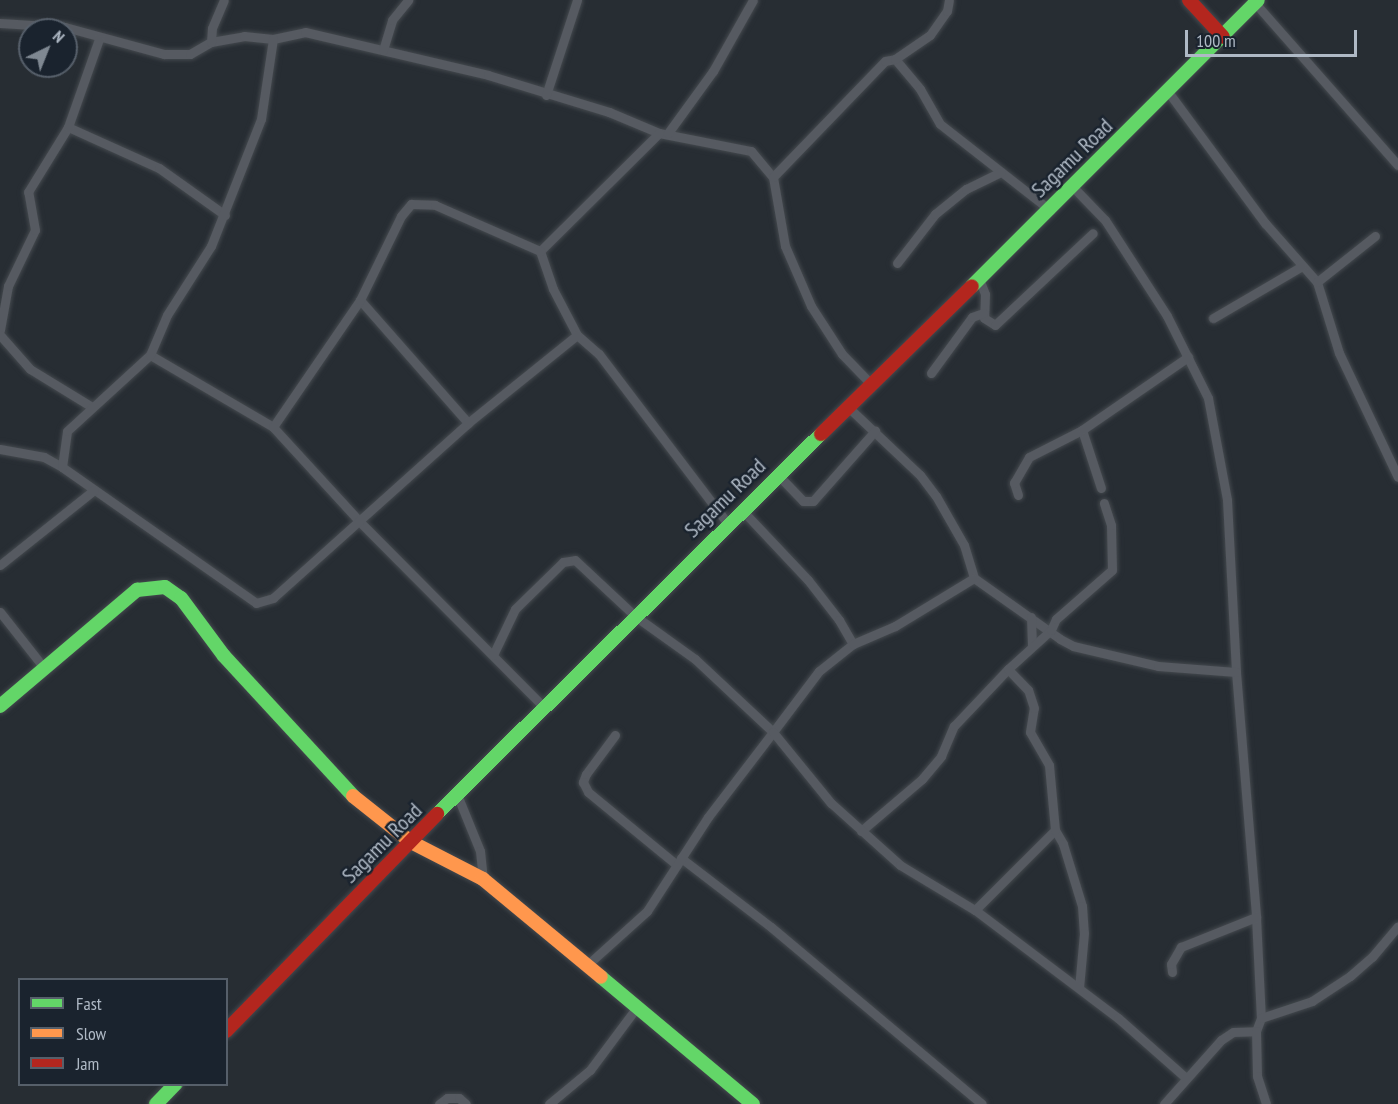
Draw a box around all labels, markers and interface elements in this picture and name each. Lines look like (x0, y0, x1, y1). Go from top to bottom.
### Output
north arrow (18, 18, 78, 78)
scale bar (1188, 18, 1360, 56)
text: N (49, 26, 69, 47)
text: 100 m (1196, 29, 1236, 52)
street label: Sagamu Road (1026, 113, 1118, 203)
street label: Sagamu Road (679, 453, 771, 543)
street label: Sagamu Road (336, 797, 428, 889)
legend (18, 978, 228, 1086)
text: Fast (76, 992, 102, 1015)
text: Slow (76, 1022, 106, 1045)
text: Jam (76, 1052, 99, 1075)

